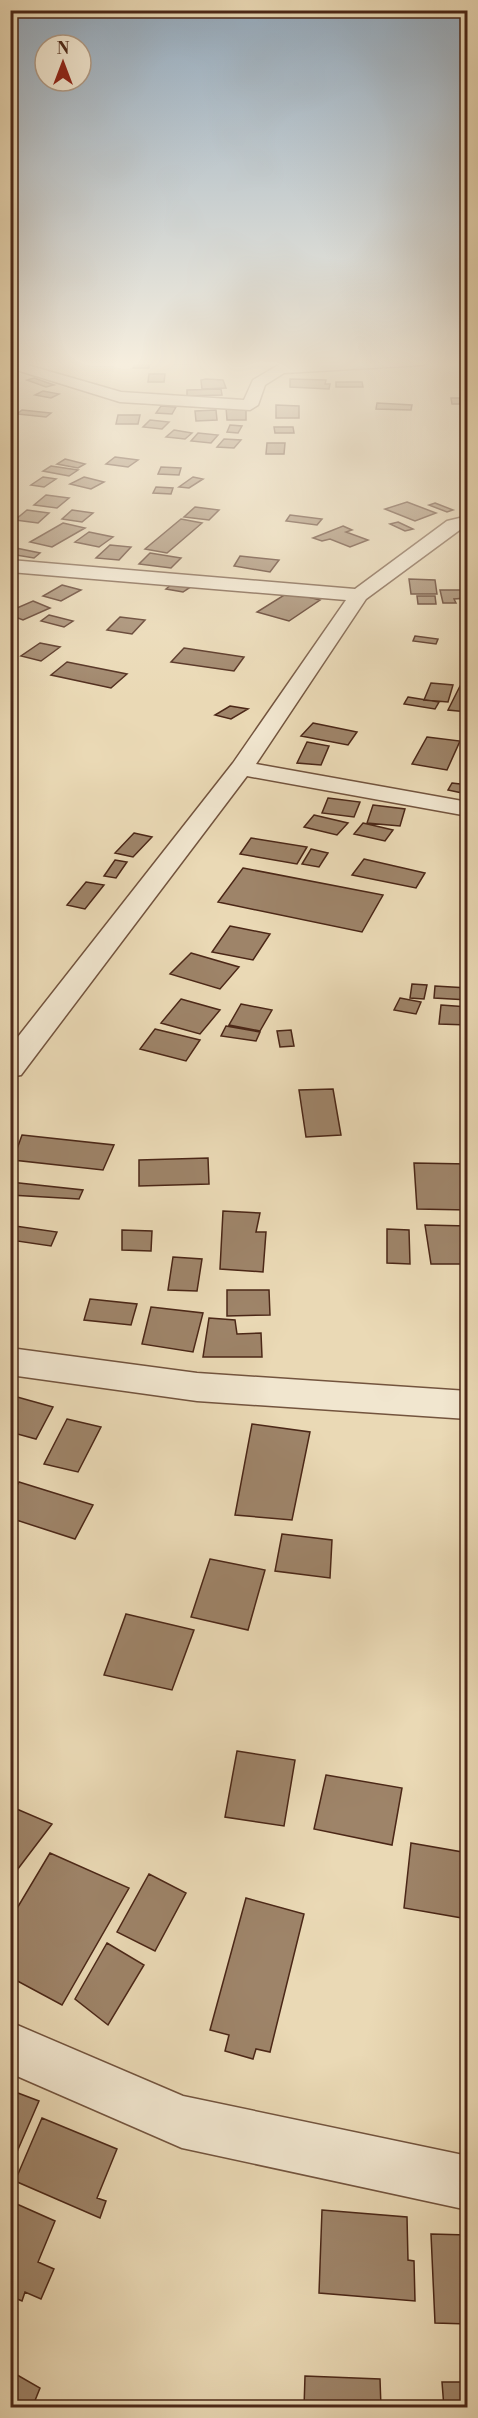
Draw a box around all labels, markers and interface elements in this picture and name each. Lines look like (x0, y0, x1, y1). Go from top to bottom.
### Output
north arrow (33, 33, 93, 93)
text: N (57, 39, 70, 59)

